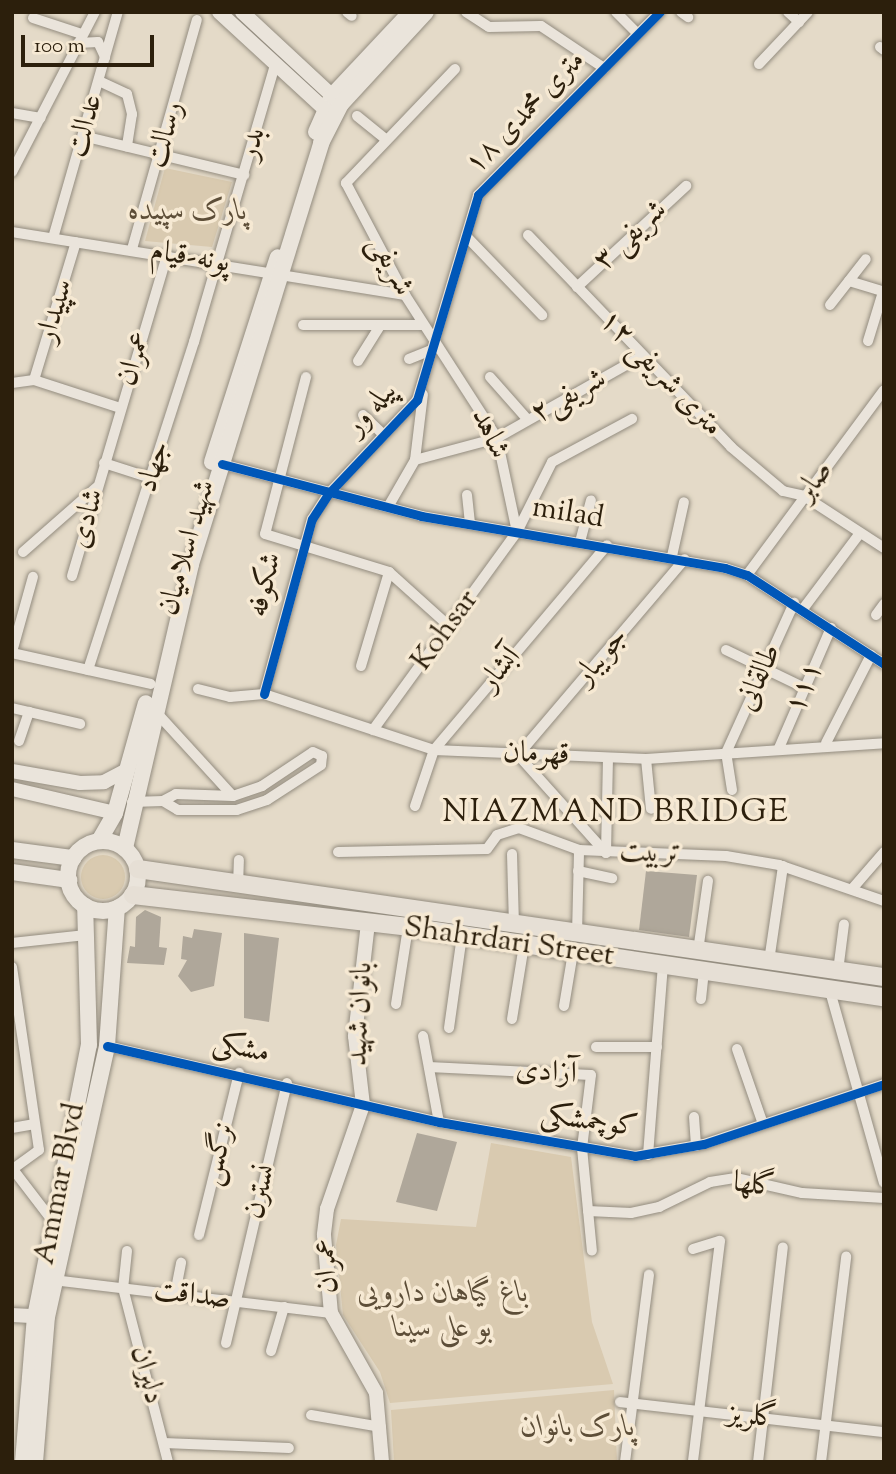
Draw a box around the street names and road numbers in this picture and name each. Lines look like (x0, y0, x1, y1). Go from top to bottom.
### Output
street label: ۱۸ متری محمدی (458, 44, 594, 182)
street label: عدالت (60, 90, 112, 162)
street label: رسالت (139, 98, 193, 172)
street label: بدر (231, 124, 275, 164)
street label: شریفی ۳ (587, 193, 675, 279)
street label: شریفی (359, 230, 421, 302)
street label: پونه-قیام (148, 234, 232, 282)
street label: سپیدار (29, 275, 83, 347)
street label: ۱۲ متری شریفی (591, 303, 729, 445)
street label: عمران (110, 327, 160, 391)
street label: شریفی۲ (525, 362, 613, 432)
street label: پیله ور (338, 374, 406, 444)
street label: شاهد (462, 403, 516, 465)
street label: جهاد (130, 437, 180, 497)
street label: صابر (788, 454, 842, 510)
street label: شهید اسلامیان (152, 476, 224, 620)
street label: شادی (62, 485, 114, 553)
street label: milad (530, 491, 606, 537)
street label: شکوفه (241, 549, 291, 621)
street label: Kohsar (405, 584, 487, 678)
street label: جویبار (567, 620, 637, 694)
street label: طالقانی (729, 639, 791, 717)
street label: آبشار (472, 641, 530, 699)
street label: ۱۱۱ (778, 657, 832, 719)
street label: قهرمان (502, 736, 570, 774)
street label: تربیت (619, 835, 681, 873)
street label: Shahrdari Street (402, 910, 616, 976)
street label: بانوان شهید (340, 961, 382, 1067)
street label: مشکی (209, 1025, 273, 1073)
street label: آزادی (514, 1053, 578, 1093)
street label: کوچمشکی (538, 1097, 640, 1147)
street label: Ammar Blvd (28, 1100, 94, 1268)
street label: نرگس (194, 1119, 244, 1189)
street label: نسترن (237, 1161, 285, 1223)
street label: گلها (731, 1166, 777, 1206)
street label: عمران (309, 1238, 347, 1294)
street label: صداقت (152, 1273, 232, 1319)
street label: دلیران (121, 1342, 171, 1408)
street label: گلریز (725, 1396, 779, 1438)

